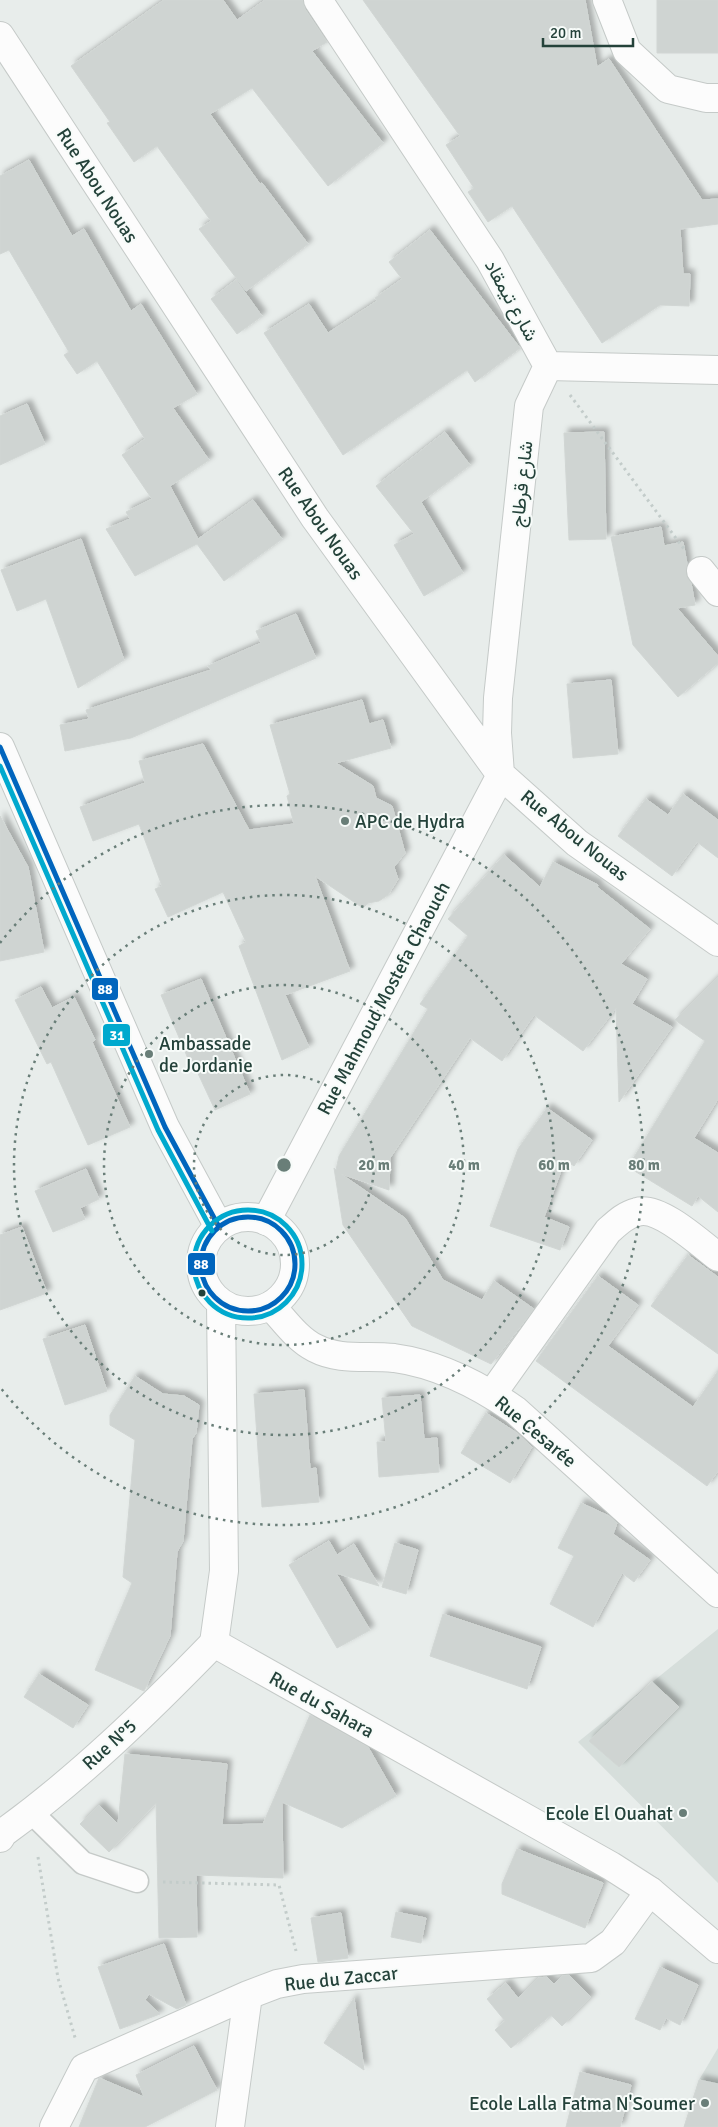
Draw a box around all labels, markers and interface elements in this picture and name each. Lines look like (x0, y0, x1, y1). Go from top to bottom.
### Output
scale bar (543, 15, 633, 47)
text: 20 m (550, 24, 581, 42)
street label: Rue Abou Nouas (51, 124, 143, 248)
street label: شارع تيمقاد (479, 256, 543, 345)
street label: شارع قرطاج (506, 440, 538, 529)
street label: Rue Abou Nouas (272, 463, 368, 585)
street label: Rue Abou Nouas (515, 785, 633, 887)
place label: APC de Hydra (355, 810, 465, 834)
marker: APC de Hydra (339, 815, 351, 827)
street label: Rue Mahmoud Mostefa Chaouch (312, 878, 456, 1119)
line badge: 88 (91, 977, 119, 1001)
text: 88 (97, 981, 113, 998)
line badge: 31 (102, 1023, 131, 1047)
text: 31 (109, 1027, 125, 1044)
place label: Ambassade de Jordanie (159, 1032, 253, 1078)
marker: Ambassade de Jordanie (143, 1048, 155, 1060)
centre of rings (275, 1156, 293, 1174)
text: 20 m (358, 1156, 390, 1174)
text: 40 m (448, 1156, 480, 1174)
text: 60 m (538, 1156, 570, 1174)
text: 80 m (628, 1156, 660, 1174)
line badge: 88 (187, 1252, 216, 1276)
text: 88 (193, 1256, 209, 1273)
unlabelled marker (197, 1288, 207, 1298)
street label: Rue Cesarée (490, 1391, 581, 1473)
street label: Rue du Sahara (265, 1666, 378, 1744)
street label: Rue N°5 (77, 1714, 142, 1775)
place label: Ecole El Ouahat (545, 1802, 673, 1826)
marker: Ecole El Ouahat (677, 1807, 689, 1819)
street label: Rue du Zaccar (283, 1961, 399, 1997)
place label: Ecole Lalla Fatma N'Soumer (469, 2092, 695, 2116)
marker: Ecole Lalla Fatma N'Soumer (699, 2097, 711, 2109)

